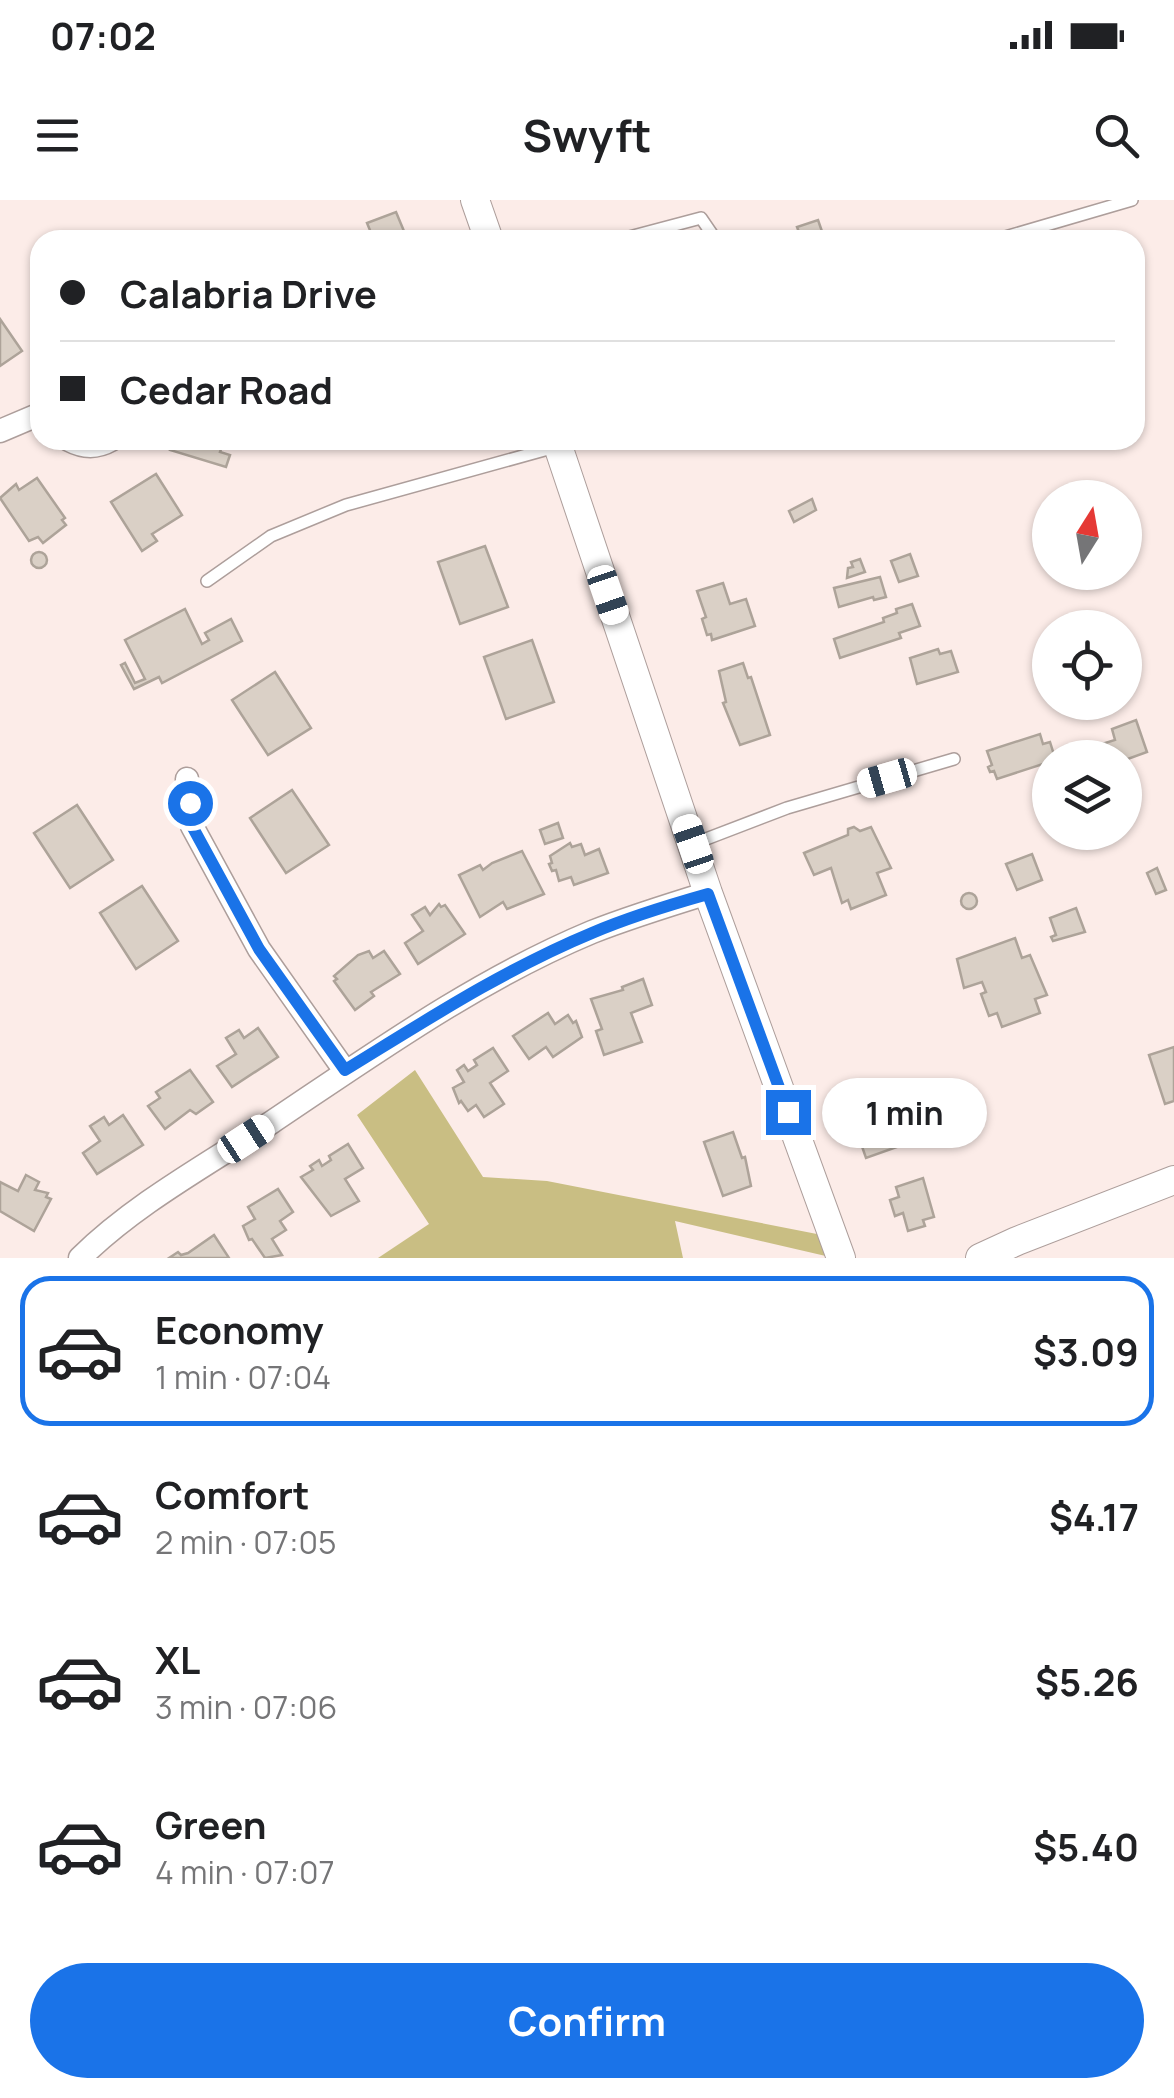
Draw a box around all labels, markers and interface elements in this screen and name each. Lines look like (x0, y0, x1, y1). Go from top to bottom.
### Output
text: 07:02 (50, 9, 156, 61)
text: Swyft (523, 104, 651, 166)
icon: menu (30, 108, 85, 163)
icon: search (1089, 108, 1144, 163)
text: Calabria Drive (120, 267, 377, 319)
text: Cedar Road (120, 363, 333, 415)
north arrow (1032, 480, 1142, 590)
map controls (1032, 480, 1142, 850)
car (584, 562, 632, 628)
button: locate (1032, 610, 1142, 720)
button: layers (1032, 740, 1142, 850)
car (854, 755, 920, 801)
route start (168, 781, 213, 826)
car (669, 811, 717, 877)
callout: 1 min (823, 1077, 988, 1147)
route end (766, 1090, 811, 1135)
text: 1 min (865, 1091, 944, 1135)
car (213, 1110, 279, 1168)
text: Economy (155, 1303, 324, 1355)
icon: car (35, 1306, 125, 1396)
text: $3.09 (1033, 1325, 1139, 1377)
text: 1 min · 07:04 (155, 1355, 331, 1399)
text: Comfort (155, 1468, 309, 1520)
icon: car (35, 1471, 125, 1561)
text: $4.17 (1049, 1490, 1139, 1542)
text: 2 min · 07:05 (155, 1520, 336, 1564)
text: XL (155, 1633, 200, 1685)
icon: car (35, 1636, 125, 1726)
text: $5.26 (1035, 1655, 1139, 1707)
text: 3 min · 07:06 (155, 1685, 337, 1729)
text: Green (155, 1798, 267, 1850)
icon: car (35, 1801, 125, 1891)
text: $5.40 (1033, 1820, 1139, 1872)
text: 4 min · 07:07 (155, 1850, 335, 1894)
button: Confirm (30, 1963, 1144, 2078)

